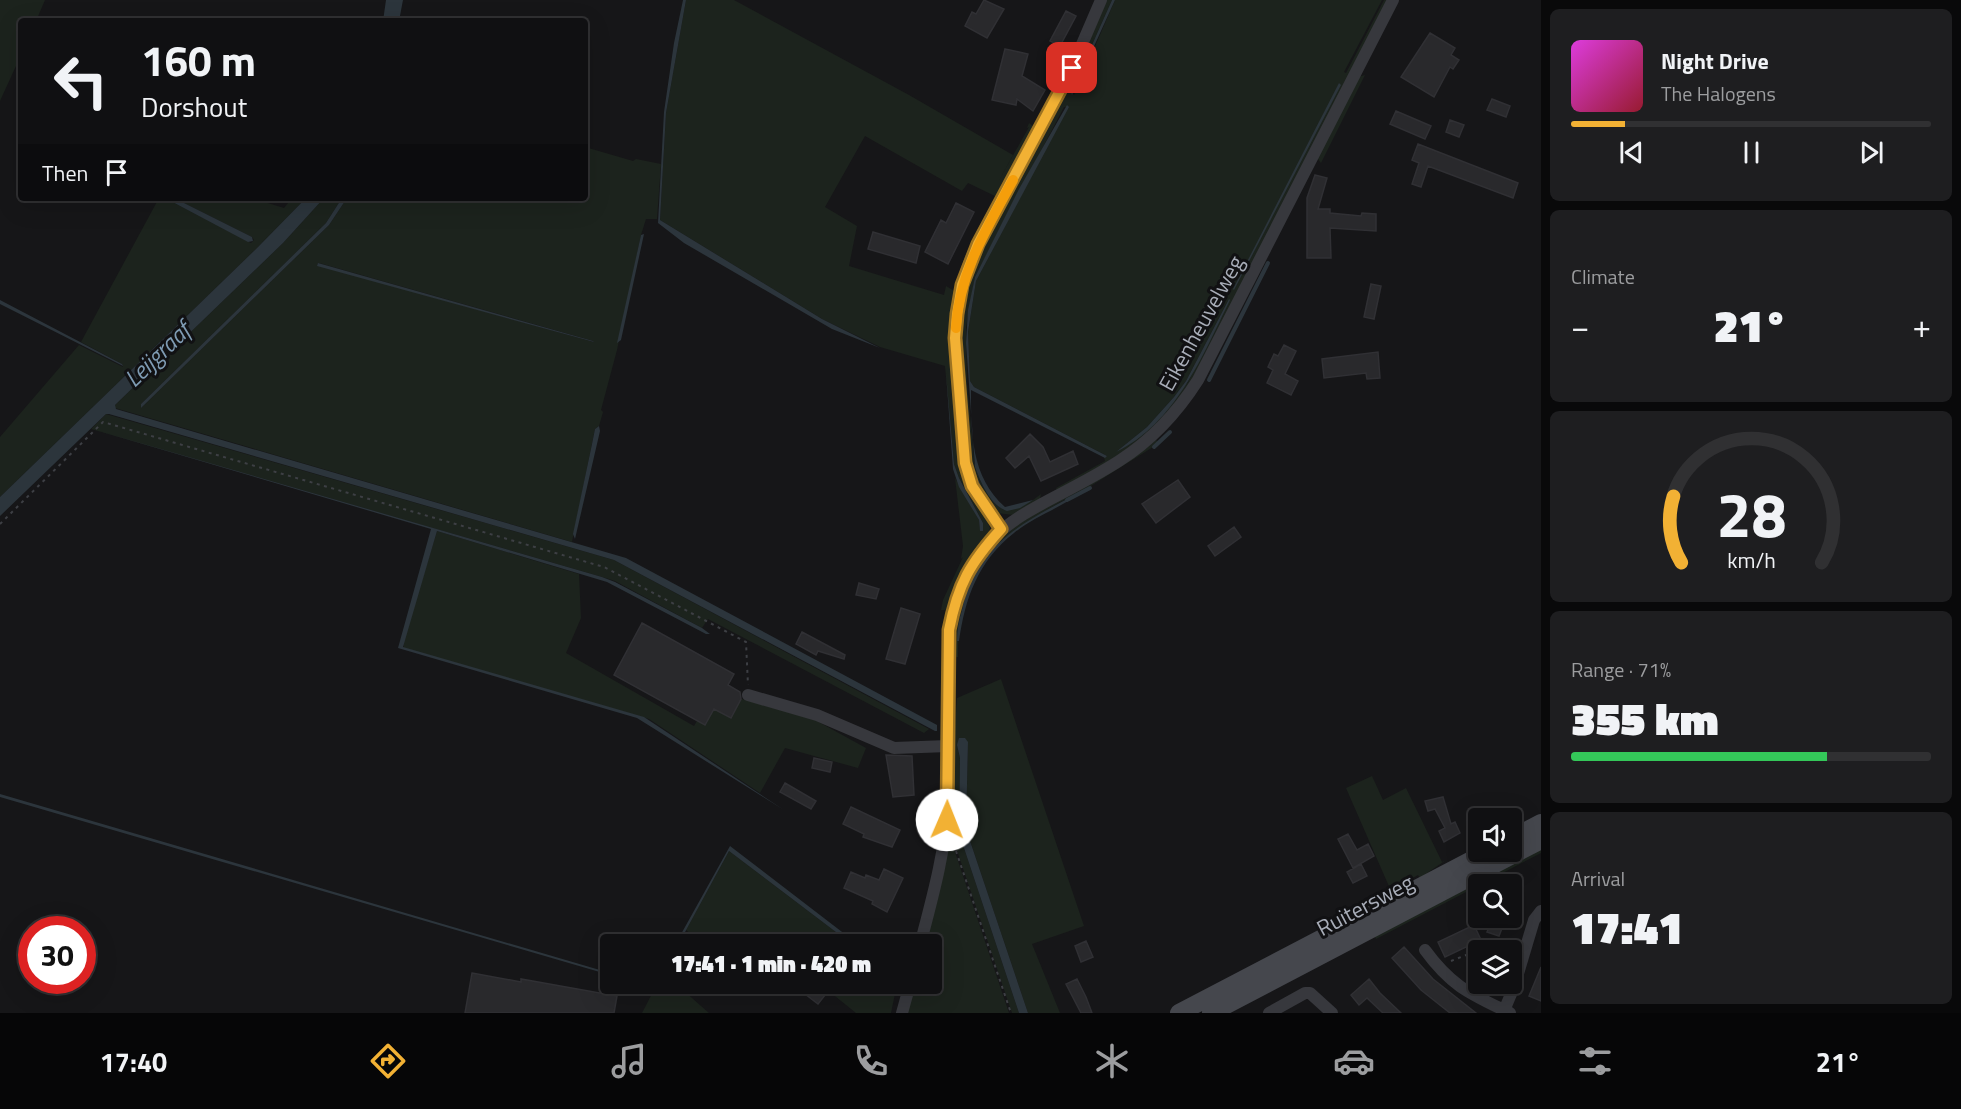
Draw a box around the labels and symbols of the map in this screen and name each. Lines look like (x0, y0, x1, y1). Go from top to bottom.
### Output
pin (1046, 42, 1097, 93)
street label: Eikenheuvelweg (1150, 249, 1252, 397)
water label: Leijgraaf (115, 310, 202, 395)
position arrow (915, 788, 979, 852)
street label: Ruitersweg (1310, 865, 1420, 945)
speed limit sign: 30 (18, 916, 96, 994)

